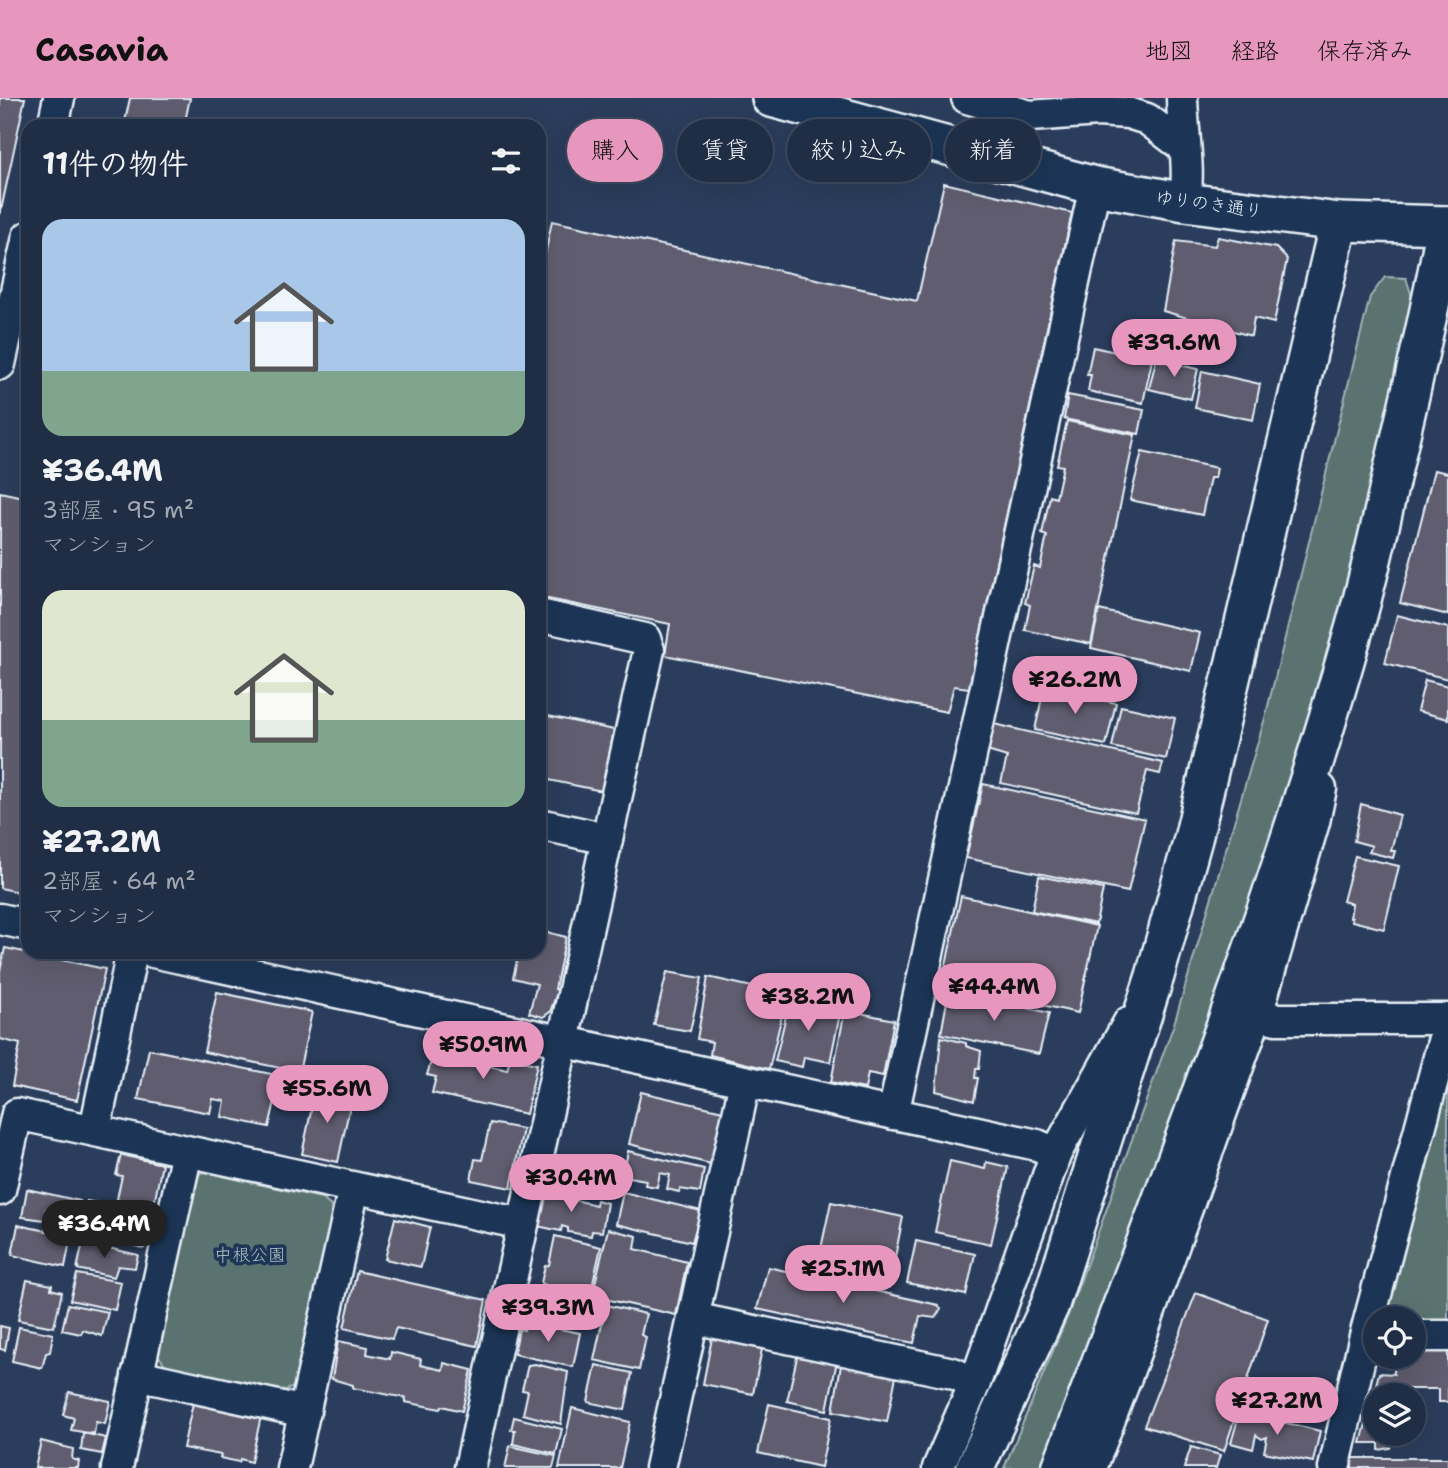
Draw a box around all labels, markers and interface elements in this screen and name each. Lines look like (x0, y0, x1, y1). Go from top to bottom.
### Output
text: Casavia (35, 27, 168, 72)
text: 地図 (1145, 35, 1193, 67)
text: 経路 (1231, 35, 1279, 67)
text: 保存済み (1317, 35, 1413, 67)
chip: 購入 (567, 119, 663, 182)
chip: 賃貸 (677, 119, 773, 182)
chip: 絞り込み (787, 119, 931, 182)
chip: 新着 (945, 119, 1041, 182)
icon: filters (487, 142, 525, 180)
text: 11件の物件 (42, 143, 189, 184)
street label: ゆりのき通り (1154, 185, 1264, 223)
icon: home (221, 264, 347, 390)
pin: ¥39.6M (1117, 320, 1231, 379)
text: ¥39.6M (1127, 327, 1221, 357)
text: ¥36.4M (42, 450, 163, 491)
text: 3部屋 · 95 m² (42, 495, 194, 525)
text: マンション (42, 529, 156, 559)
icon: home (221, 635, 347, 761)
pin: ¥26.2M (1018, 656, 1132, 716)
text: ¥26.2M (1028, 664, 1122, 694)
text: ¥27.2M (42, 821, 161, 862)
text: 2部屋 · 64 m² (42, 866, 196, 896)
text: マンション (42, 900, 156, 930)
pin: ¥44.4M (937, 964, 1051, 1023)
text: ¥44.4M (948, 971, 1040, 1001)
pin: ¥38.2M (751, 974, 865, 1033)
text: ¥38.2M (761, 981, 855, 1011)
pin: ¥50.9M (426, 1021, 540, 1081)
text: ¥50.9M (439, 1029, 527, 1059)
pin: ¥55.6M (270, 1066, 384, 1125)
text: ¥55.6M (282, 1073, 372, 1103)
pin: ¥30.4M (514, 1154, 628, 1214)
text: ¥30.4M (525, 1162, 617, 1192)
pin: ¥36.4M (47, 1200, 161, 1260)
text: ¥36.4M (58, 1208, 150, 1238)
park label: 中根公園 (214, 1243, 286, 1267)
pin: ¥25.1M (786, 1246, 900, 1305)
text: ¥25.1M (801, 1253, 885, 1283)
pin: ¥39.3M (491, 1284, 605, 1344)
text: ¥39.3M (501, 1292, 595, 1322)
map controls (1363, 1306, 1426, 1446)
button: locate (1363, 1306, 1426, 1369)
pin: ¥27.2M (1220, 1378, 1334, 1437)
button: layers (1363, 1383, 1426, 1446)
text: ¥27.2M (1231, 1385, 1323, 1415)

